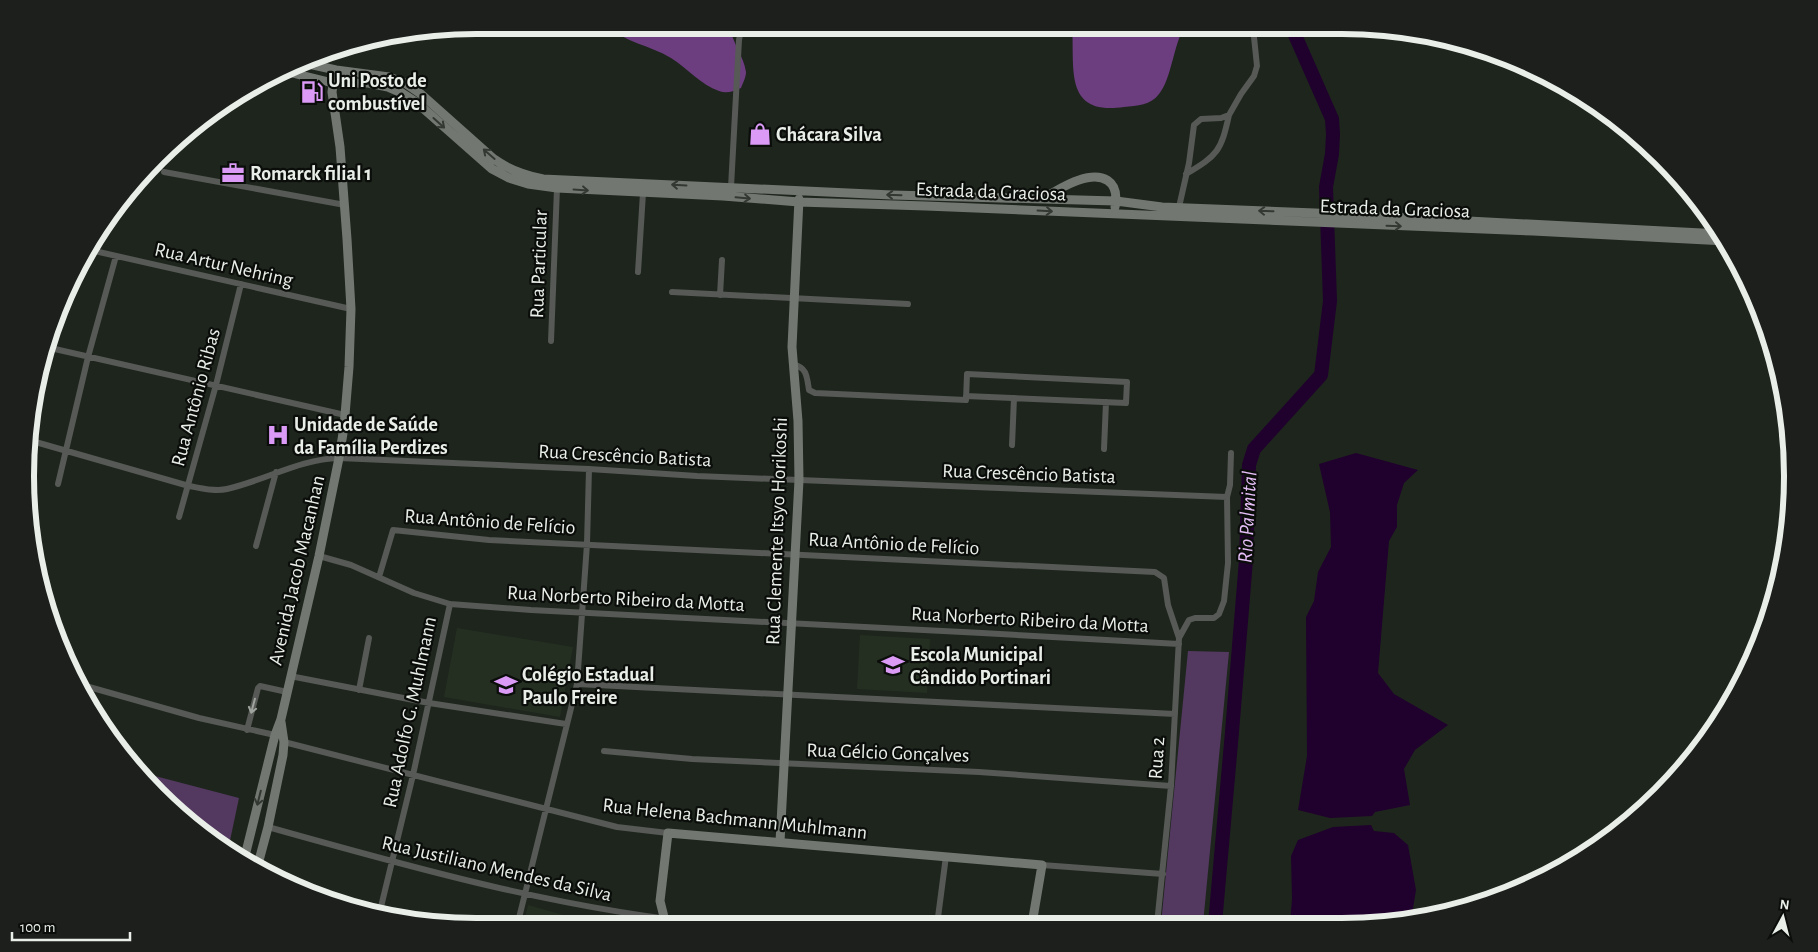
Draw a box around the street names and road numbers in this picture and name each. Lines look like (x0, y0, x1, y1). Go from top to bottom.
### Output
street label: Estrada da Graciosa (915, 179, 1067, 205)
street label: Estrada da Graciosa (1319, 196, 1471, 222)
street label: Rua Particular (527, 209, 551, 319)
street label: Rua Artur Nehring (153, 239, 295, 291)
street label: Rua Antônio Ribas (168, 326, 224, 468)
street label: Rua Clemente Itsyo Horikoshi (763, 417, 791, 645)
street label: Rua Crescêncio Batista (538, 441, 712, 471)
street label: Rua Crescêncio Batista (942, 461, 1116, 487)
street label: Avenida Jacob Macanhan (265, 473, 329, 667)
street label: Rua Antônio de Felício (404, 506, 576, 538)
street label: Rua Antônio de Felício (808, 530, 980, 558)
street label: Rua Norberto Ribeiro da Motta (507, 583, 745, 615)
street label: Rua Norberto Ribeiro da Motta (911, 604, 1149, 636)
street label: Rua Adolfo G. Muhlmann (380, 615, 440, 810)
street label: Rua 2 (1146, 736, 1168, 780)
street label: Rua Gélcio Gonçalves (806, 740, 970, 766)
street label: Rua Helena Bachmann Muhlmann (602, 795, 868, 843)
street label: Rua Justiliano Mendes da Silva (380, 833, 614, 905)

